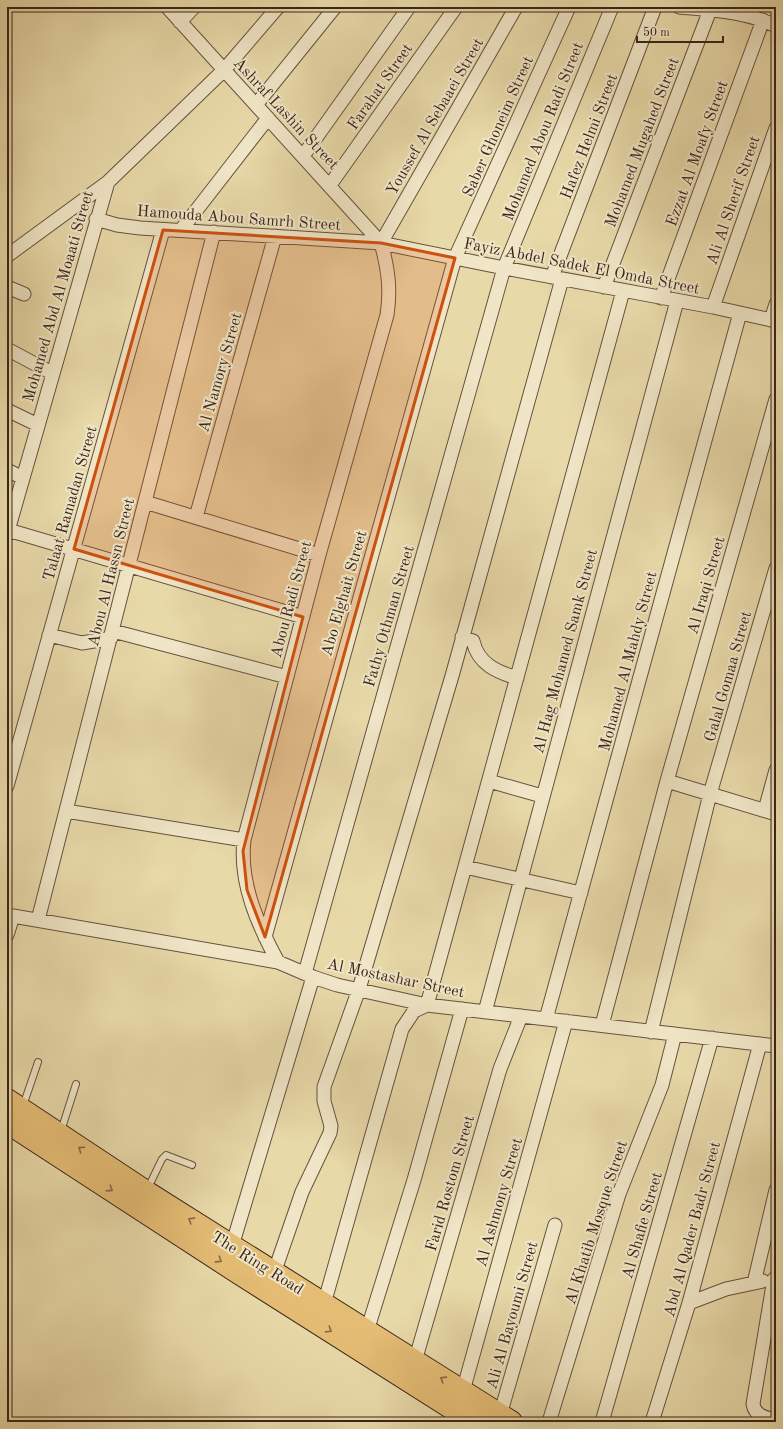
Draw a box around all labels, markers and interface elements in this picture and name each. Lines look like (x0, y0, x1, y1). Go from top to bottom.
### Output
scale bar (637, 18, 723, 44)
text: 50 m (643, 26, 670, 39)
street label: Youssef Al Sebaaei Street (384, 35, 488, 198)
street label: Mohamed Abou Radi Street (501, 40, 587, 223)
street label: Farahat Street (345, 41, 416, 133)
street label: Saber Ghoneim Street (461, 54, 537, 200)
street label: Ashraf Lashin Street (230, 55, 342, 174)
street label: Mohamed Mugahed Street (603, 55, 683, 230)
street label: Hafez Helmi Street (559, 71, 621, 202)
street label: Ezzat Al Moafy Street (664, 78, 732, 229)
street label: Ali Al Sherif Street (704, 134, 764, 267)
street label: Mohamed Abd Al Moaati Street (21, 189, 97, 404)
street label: Hamouda Abou Samrh Street (136, 204, 342, 234)
street label: Fayiz Abdel Sadek El Omda Street (462, 236, 701, 298)
street label: Al Namory Street (196, 310, 246, 434)
street label: Talaat Ramadan Street (41, 424, 101, 583)
street label: Abou Al Hassn Street (86, 496, 138, 648)
street label: Abo Elghait Street (319, 528, 371, 658)
street label: Al Iraqi Street (685, 534, 729, 636)
street label: Abou Radi Street (269, 539, 315, 660)
street label: Fathy Othman Street (362, 544, 418, 689)
street label: Al Hag Mohamed Samk Street (531, 547, 601, 756)
street label: Mohamed Al Mahdy Street (597, 569, 661, 753)
street label: Galal Gomaa Street (703, 609, 755, 744)
street label: Al Mostashar Street (326, 957, 466, 1001)
street label: Farid Rostom Street (424, 1113, 478, 1253)
street label: Al Ashmony Street (474, 1136, 526, 1269)
street label: Al Khatib Mosque Street (563, 1138, 631, 1307)
street label: Abd Al Qader Badr Street (662, 1140, 724, 1319)
one-way arrow (79, 1147, 86, 1154)
street label: Al Shafie Street (620, 1170, 666, 1281)
one-way arrow (106, 1184, 113, 1191)
one-way arrow (188, 1217, 195, 1224)
street label: The Ring Road (208, 1229, 306, 1298)
street label: Ali Al Bayoumi Street (484, 1239, 542, 1391)
one-way arrow (215, 1255, 222, 1263)
one-way arrow (325, 1325, 332, 1332)
one-way arrow (440, 1376, 447, 1383)

